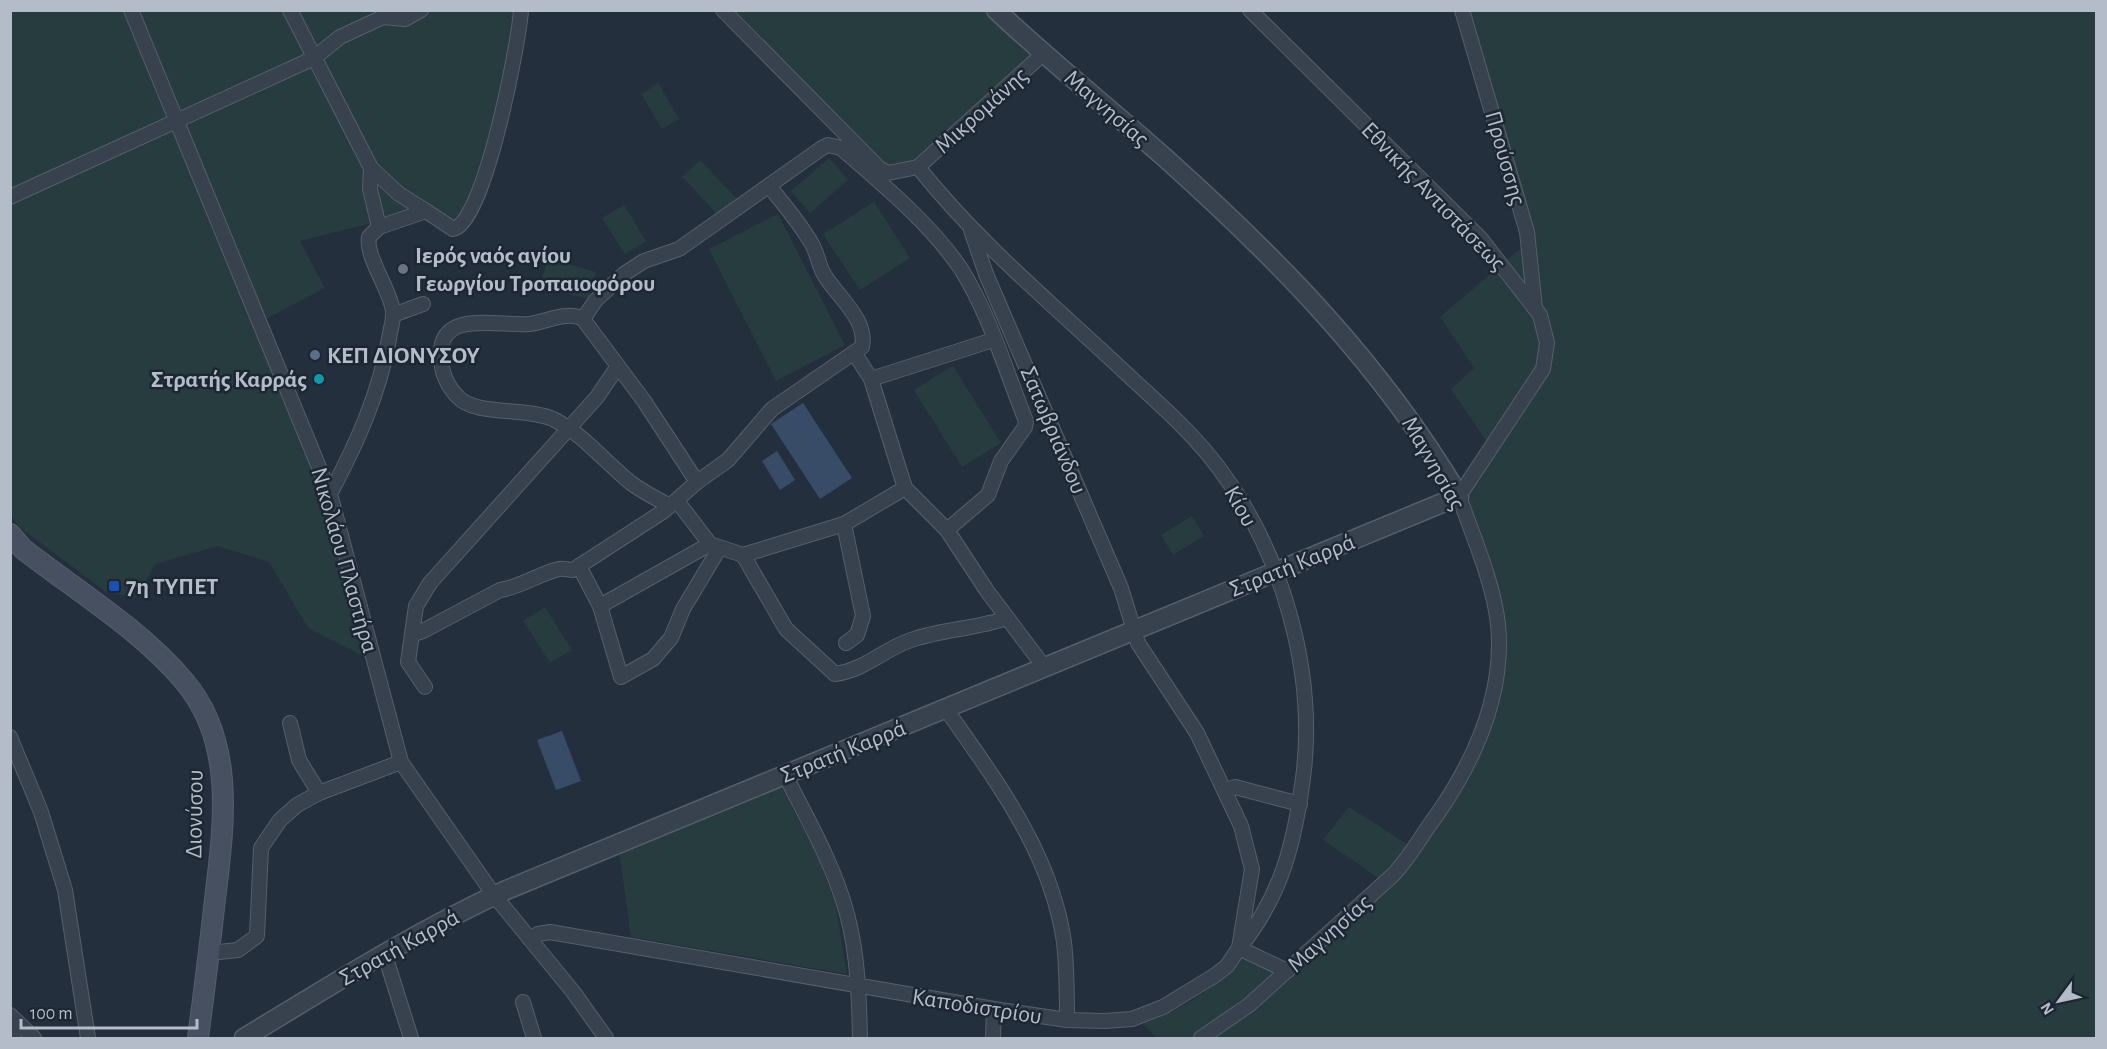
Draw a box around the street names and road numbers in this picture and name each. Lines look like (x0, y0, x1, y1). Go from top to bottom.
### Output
street label: Μικρομάνης (931, 63, 1033, 158)
street label: Μαγνησίας (1059, 66, 1153, 152)
street label: Προύσσης (1480, 108, 1530, 208)
street label: Εθνικής Αντιστάσεως (1356, 118, 1510, 276)
street label: Σατωβριάνδου (1015, 363, 1091, 498)
street label: Μαγνησίας (1397, 413, 1469, 514)
street label: Νικολάου Πλαστήρα (306, 465, 382, 656)
street label: Κίου (1219, 482, 1261, 531)
street label: Στρατή Καρρά (1226, 530, 1358, 602)
street label: Στρατή Καρρά (777, 716, 909, 788)
street label: Διονύσου (182, 769, 208, 859)
street label: Μαγνησίας (1283, 890, 1376, 977)
street label: Στρατή Καρρά (336, 905, 463, 991)
street label: Καποδιστρίου (910, 985, 1044, 1029)

